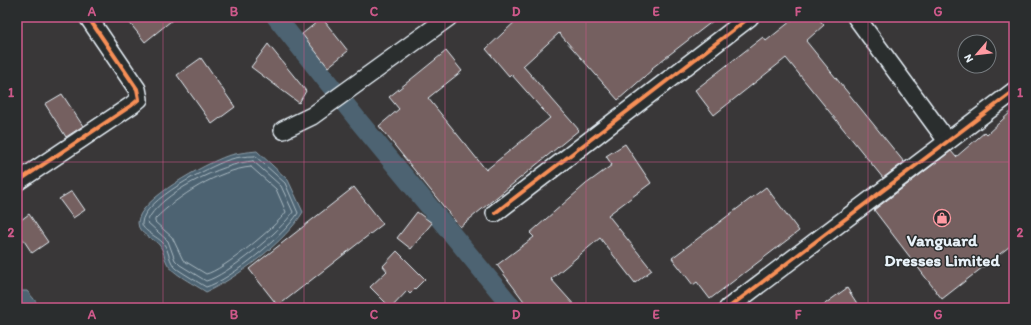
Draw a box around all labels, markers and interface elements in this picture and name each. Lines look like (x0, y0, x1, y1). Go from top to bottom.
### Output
text: A (87, 4, 97, 19)
text: B (230, 4, 239, 19)
text: C (370, 4, 379, 19)
text: D (512, 4, 521, 19)
text: E (652, 4, 660, 19)
text: F (795, 4, 802, 19)
text: G (934, 4, 943, 19)
north arrow (957, 34, 997, 74)
text: N (961, 52, 976, 65)
text: 1 (8, 85, 14, 100)
text: 1 (1017, 85, 1023, 100)
shop icon: Vanguard Dresses Limited (932, 208, 952, 228)
text: 2 (8, 225, 15, 240)
text: 2 (1017, 225, 1024, 240)
place label: Vanguard Dresses Limited (884, 230, 1000, 270)
text: A (87, 307, 97, 322)
text: B (230, 307, 239, 322)
text: C (370, 307, 379, 322)
text: D (512, 307, 521, 322)
text: E (652, 307, 660, 322)
text: F (795, 307, 802, 322)
text: G (934, 307, 943, 322)

